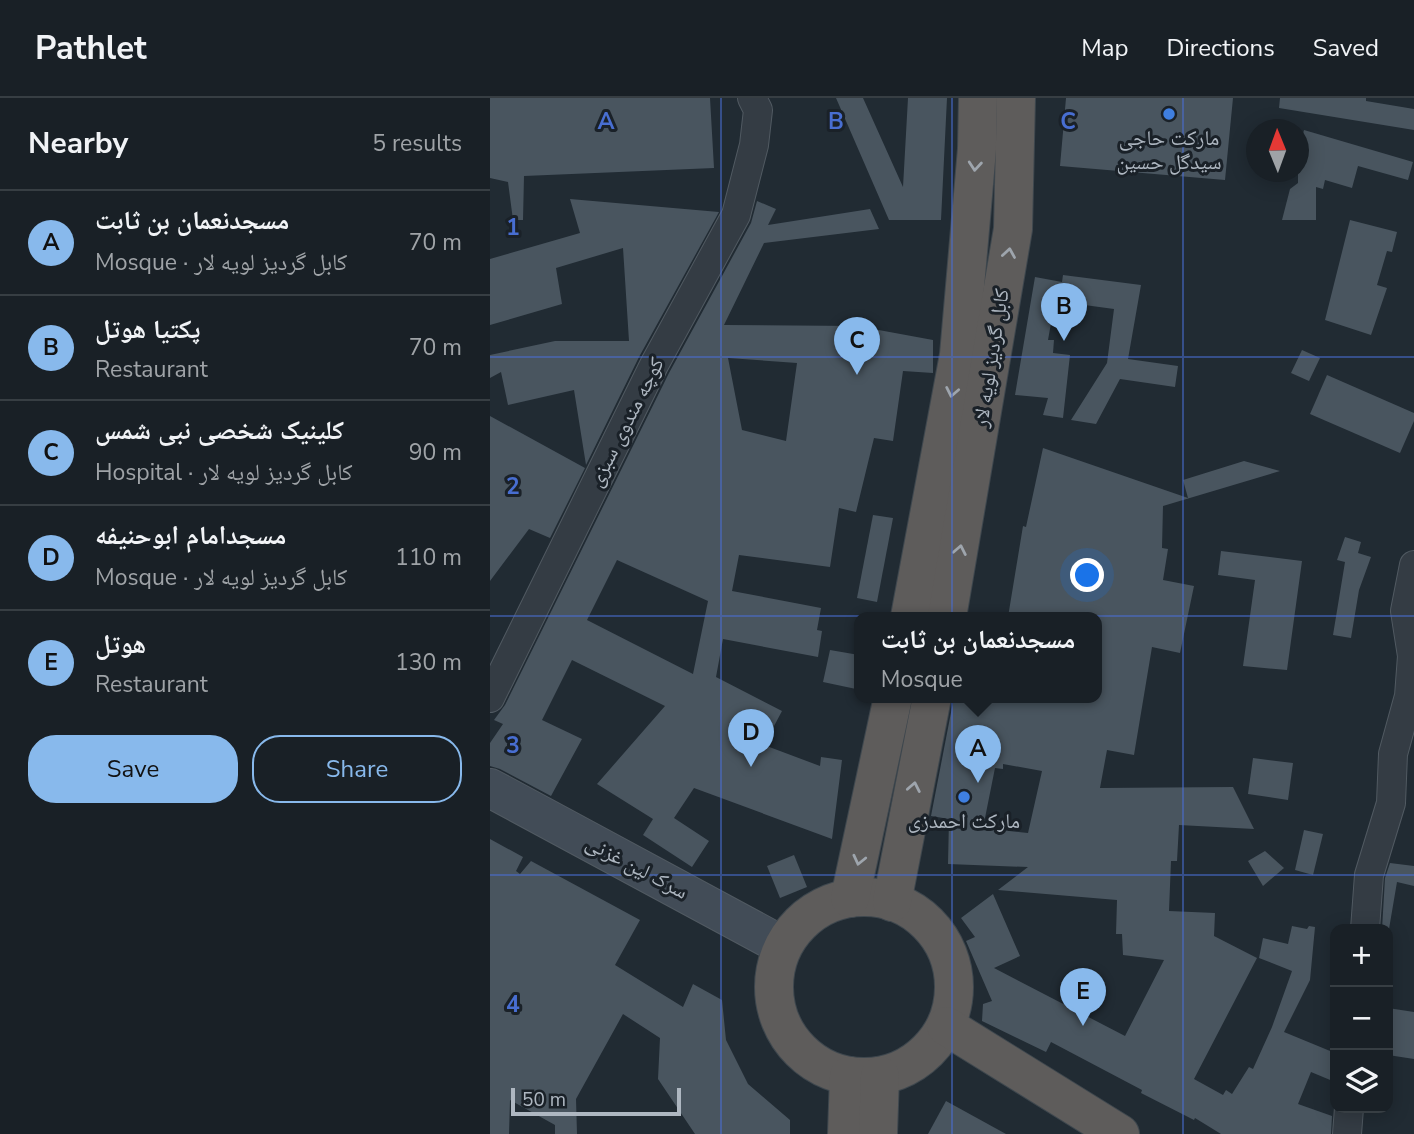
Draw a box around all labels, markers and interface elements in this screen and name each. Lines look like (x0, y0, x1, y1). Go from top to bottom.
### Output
text: Pathlet (35, 26, 147, 71)
text: Map (1081, 32, 1128, 64)
text: Directions (1166, 32, 1275, 64)
text: Saved (1313, 32, 1379, 64)
text: A (597, 106, 615, 137)
text: B (828, 106, 844, 137)
text: C (1060, 106, 1076, 137)
marker: مارکت حاجی سیدگل حسین (1161, 106, 1177, 122)
north arrow (1246, 119, 1309, 182)
text: Nearby (28, 123, 128, 164)
place label: مارکت حاجی سیدگل حسین (1117, 124, 1221, 176)
text: 5 results (372, 128, 462, 159)
one-way arrow (968, 161, 983, 172)
text: مسجدنعمان بن ثابت (95, 203, 289, 238)
text: 1 (506, 212, 520, 243)
text: A (42, 227, 60, 258)
text: 70 m (409, 227, 462, 258)
text: Mosque · کابل گردیز لویه لار (95, 247, 347, 278)
one-way arrow (1001, 247, 1016, 259)
pin: B (1041, 283, 1087, 341)
street label: کابل گردیز لویه لار (966, 286, 1016, 430)
text: پکتیا هوتل (95, 312, 200, 347)
pin: C (834, 317, 880, 375)
text: B (43, 332, 59, 363)
text: 70 m (409, 332, 462, 363)
street label: کوچه مندوی سبزی (581, 352, 671, 492)
text: Restaurant (95, 354, 208, 385)
one-way arrow (945, 386, 960, 398)
text: کلینیک شخصی نبی شمس (95, 413, 344, 448)
text: C (43, 437, 59, 468)
text: 90 m (409, 437, 462, 468)
text: Hospital · کابل گردیز لویه لار (95, 457, 353, 488)
text: 2 (506, 471, 520, 502)
text: مسجدامام ابوحنیفه (95, 518, 286, 553)
text: D (42, 542, 60, 573)
text: 110 m (395, 542, 462, 573)
one-way arrow (952, 544, 967, 556)
your location (1070, 558, 1104, 592)
text: Mosque · کابل گردیز لویه لار (95, 562, 347, 593)
popup (854, 612, 1102, 703)
text: مسجدنعمان بن ثابت (881, 622, 1075, 657)
text: هوتل (95, 627, 146, 662)
text: E (44, 647, 58, 678)
text: 130 m (395, 647, 462, 678)
text: Mosque (881, 664, 963, 695)
text: Restaurant (95, 669, 208, 700)
pin: D (728, 709, 774, 767)
pin: A (955, 725, 1001, 783)
text: 3 (506, 730, 520, 761)
button: Save (28, 735, 238, 803)
button: Share (252, 735, 462, 803)
one-way arrow (906, 781, 921, 793)
marker: مارکت احمدزی (956, 789, 972, 805)
place label: مارکت احمدزی (908, 807, 1020, 835)
street label: سرک لین غزنی (581, 828, 693, 906)
one-way arrow (853, 854, 867, 866)
map controls (1330, 924, 1393, 1113)
button: + (1330, 924, 1393, 987)
pin: E (1060, 968, 1106, 1026)
button: − (1330, 987, 1393, 1050)
text: 4 (506, 989, 520, 1020)
button: layers (1330, 1050, 1393, 1113)
scale bar (511, 1085, 681, 1117)
text: 50 m (522, 1087, 566, 1113)

